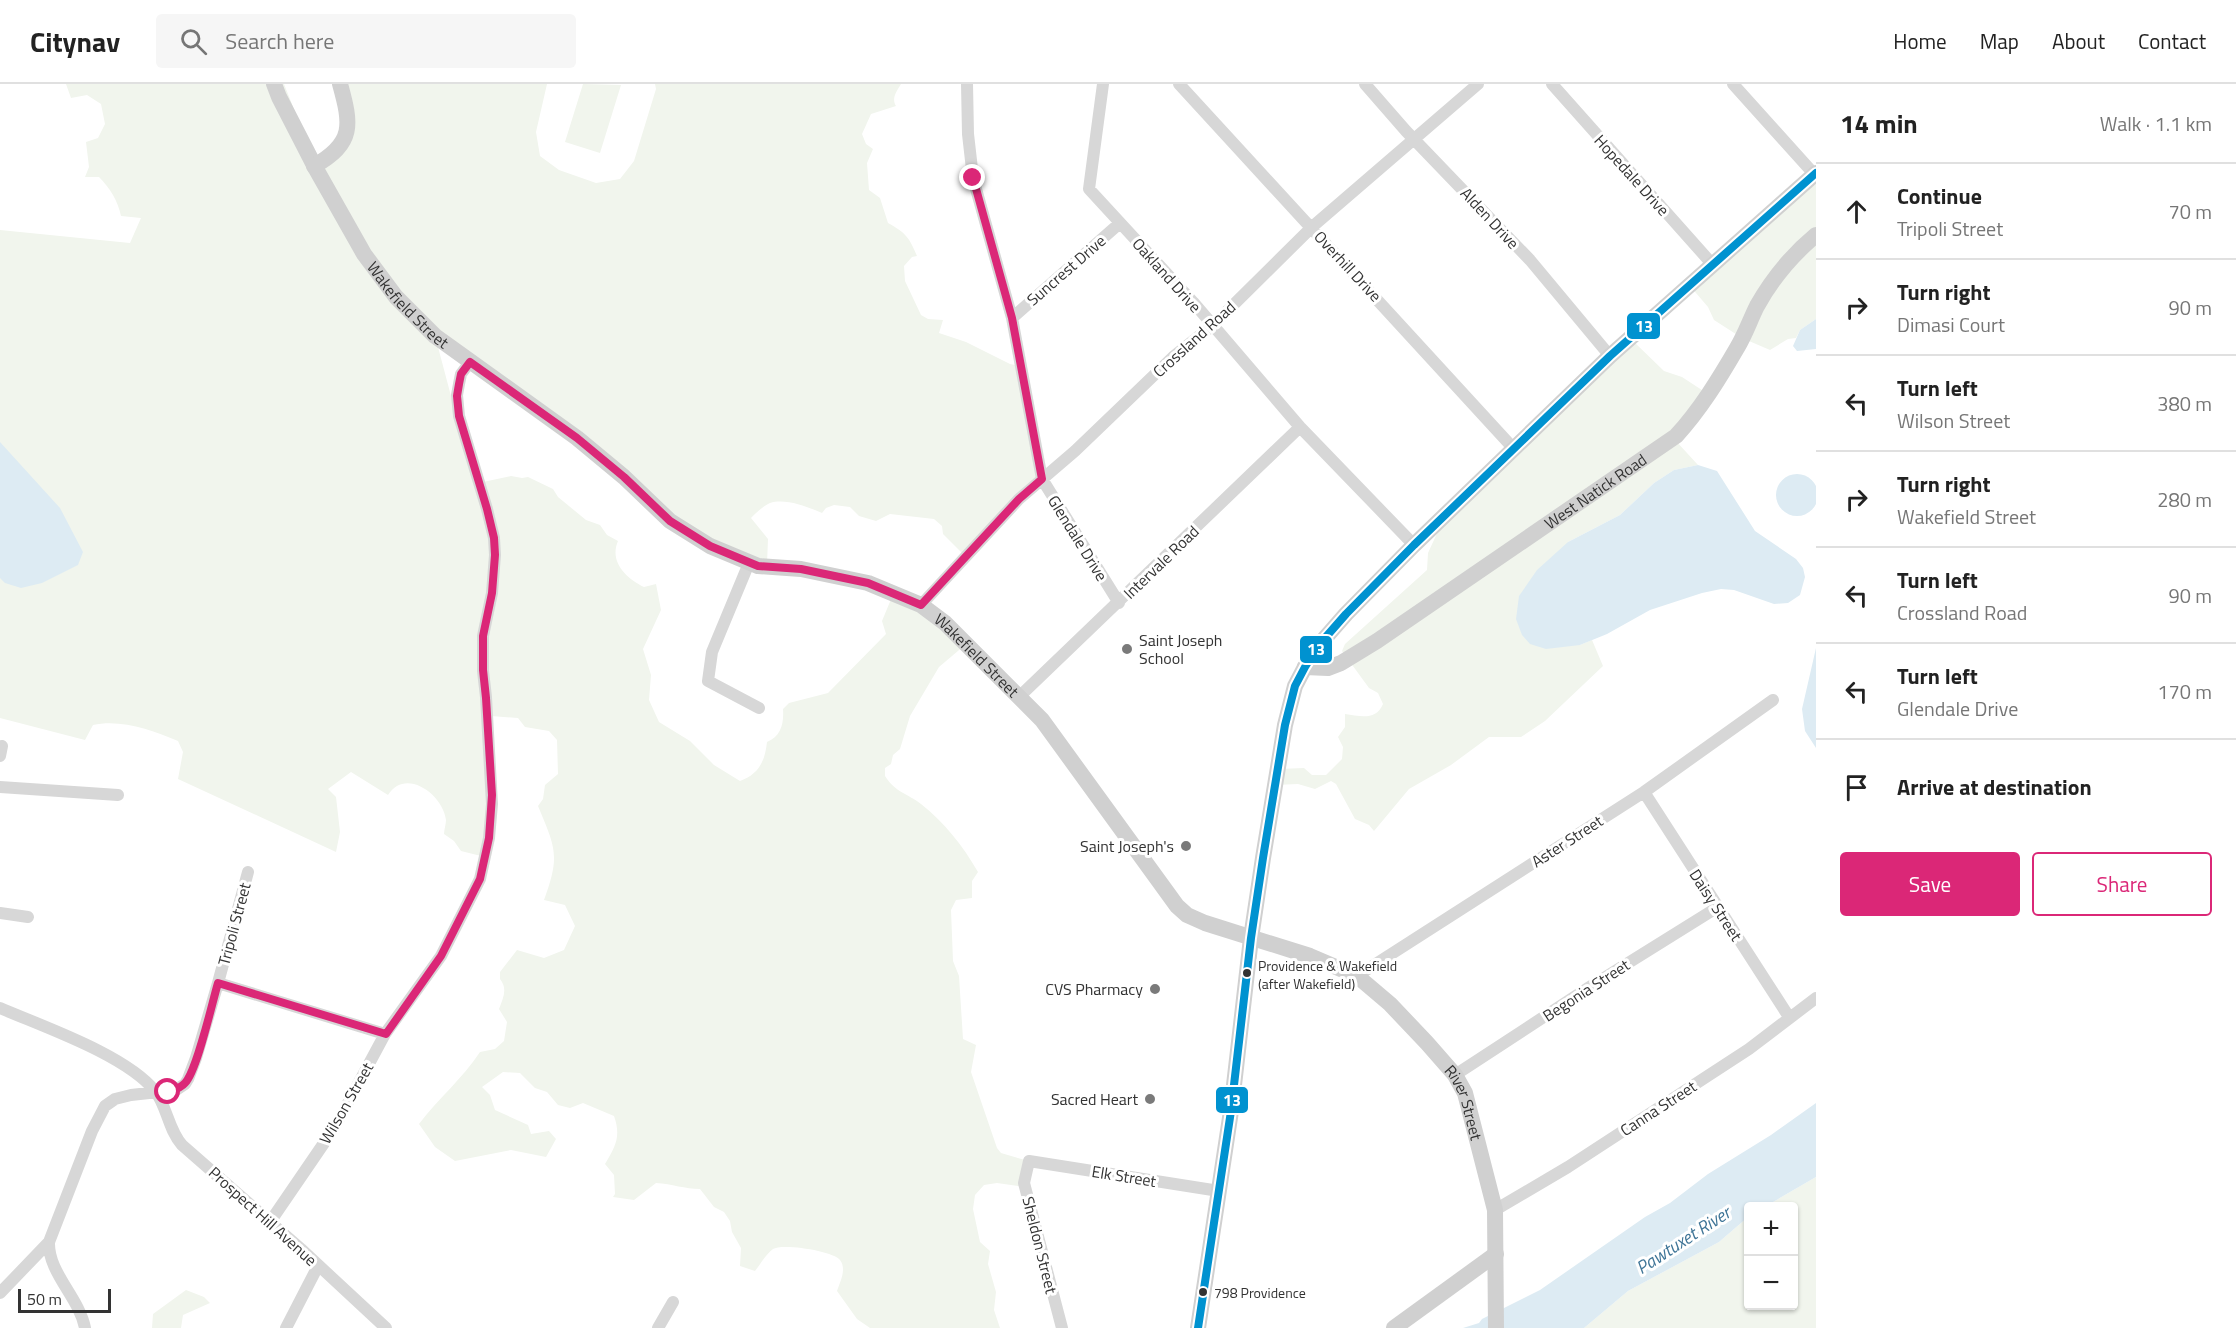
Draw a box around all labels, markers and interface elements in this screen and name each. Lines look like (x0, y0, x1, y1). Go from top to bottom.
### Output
search box (156, 14, 576, 68)
text: Citynav (30, 20, 120, 63)
text: Search here (225, 24, 334, 58)
icon: search (177, 25, 210, 58)
text: Home (1893, 25, 1947, 57)
text: Map (1980, 25, 2019, 57)
text: About (2052, 25, 2105, 57)
text: Contact (2138, 25, 2206, 57)
text: 14 min (1840, 104, 1918, 143)
text: Walk · 1.1 km (2100, 108, 2212, 139)
street label: Hopedale Drive (1589, 129, 1675, 221)
route end (959, 164, 985, 190)
text: Continue (1897, 179, 1982, 213)
street label: Alden Drive (1455, 182, 1525, 254)
icon: ahead (1840, 195, 1873, 228)
text: 70 m (2168, 196, 2212, 227)
text: Tripoli Street (1897, 213, 2003, 244)
street label: Overhill Drive (1309, 225, 1387, 307)
street label: Suncrest Drive (1021, 229, 1111, 311)
street label: Oakland Drive (1127, 232, 1207, 318)
street label: Wakefield Street (361, 256, 454, 354)
text: Turn right (1897, 275, 1991, 309)
icon: right (1840, 291, 1873, 324)
text: 90 m (2168, 292, 2212, 323)
street label: Crossland Road (1147, 295, 1241, 383)
text: Dimasi Court (1897, 309, 2005, 340)
line badge: 13 (1626, 312, 1661, 340)
text: 13 (1635, 314, 1653, 338)
text: Turn left (1897, 371, 1978, 405)
icon: left (1840, 387, 1873, 420)
text: 380 m (2157, 388, 2212, 419)
text: Wilson Street (1897, 405, 2010, 436)
street label: West Natick Road (1539, 448, 1651, 535)
text: Turn right (1897, 467, 1991, 501)
icon: right (1840, 483, 1873, 516)
text: 280 m (2157, 484, 2212, 515)
street label: Glendale Drive (1042, 491, 1114, 585)
text: Wakefield Street (1897, 501, 2036, 532)
street label: Intervale Road (1118, 520, 1204, 604)
text: Turn left (1897, 563, 1978, 597)
icon: left (1840, 579, 1873, 612)
text: 90 m (2168, 580, 2212, 611)
text: Crossland Road (1897, 597, 2027, 628)
street label: Wakefield Street (929, 607, 1025, 703)
place label: Saint Joseph School (1139, 628, 1222, 670)
line badge: 13 (1299, 635, 1333, 664)
text: 13 (1307, 637, 1325, 661)
marker: Saint Joseph School (1120, 642, 1134, 656)
text: Turn left (1897, 659, 1978, 693)
icon: left (1840, 675, 1873, 708)
text: 170 m (2157, 676, 2212, 707)
text: Glendale Drive (1897, 693, 2018, 724)
text: Arrive at destination (1897, 770, 2092, 804)
icon: arrive (1840, 771, 1873, 804)
street label: Aster Street (1527, 809, 1608, 873)
place label: Saint Joseph's (1080, 834, 1174, 858)
marker: Saint Joseph's (1179, 839, 1193, 853)
button: Save (1840, 852, 2020, 916)
button: Share (2032, 852, 2212, 916)
street label: Daisy Street (1684, 864, 1749, 946)
street label: Tripoli Street (211, 880, 257, 968)
street label: Begonia Street (1538, 953, 1635, 1027)
place label: Providence & Wakefield (after Wakefield) (1258, 955, 1397, 994)
marker: Providence & Wakefield (after Wakefield) (1241, 967, 1253, 979)
place label: CVS Pharmacy (1045, 977, 1143, 1001)
marker: CVS Pharmacy (1148, 982, 1162, 996)
street label: Wilson Street (313, 1057, 379, 1148)
street label: River Street (1439, 1059, 1489, 1143)
street label: Canna Street (1615, 1074, 1701, 1142)
route start (154, 1078, 180, 1104)
line badge: 13 (1215, 1086, 1249, 1114)
place label: Sacred Heart (1051, 1087, 1138, 1111)
text: 13 (1223, 1088, 1241, 1112)
marker: Sacred Heart (1143, 1092, 1157, 1106)
street label: Elk Street (1090, 1159, 1158, 1193)
street label: Prospect Hill Avenue (203, 1161, 323, 1271)
street label: Sheldon Street (1016, 1194, 1064, 1296)
water label: Pawtuxet River (1630, 1198, 1737, 1281)
map controls (1744, 1202, 1798, 1310)
button: + (1744, 1202, 1798, 1256)
button: − (1744, 1256, 1798, 1310)
place label: 798 Providence (1214, 1282, 1306, 1303)
scale bar (18, 1286, 111, 1314)
marker: 798 Providence (1197, 1286, 1209, 1298)
text: 50 m (27, 1287, 62, 1311)

